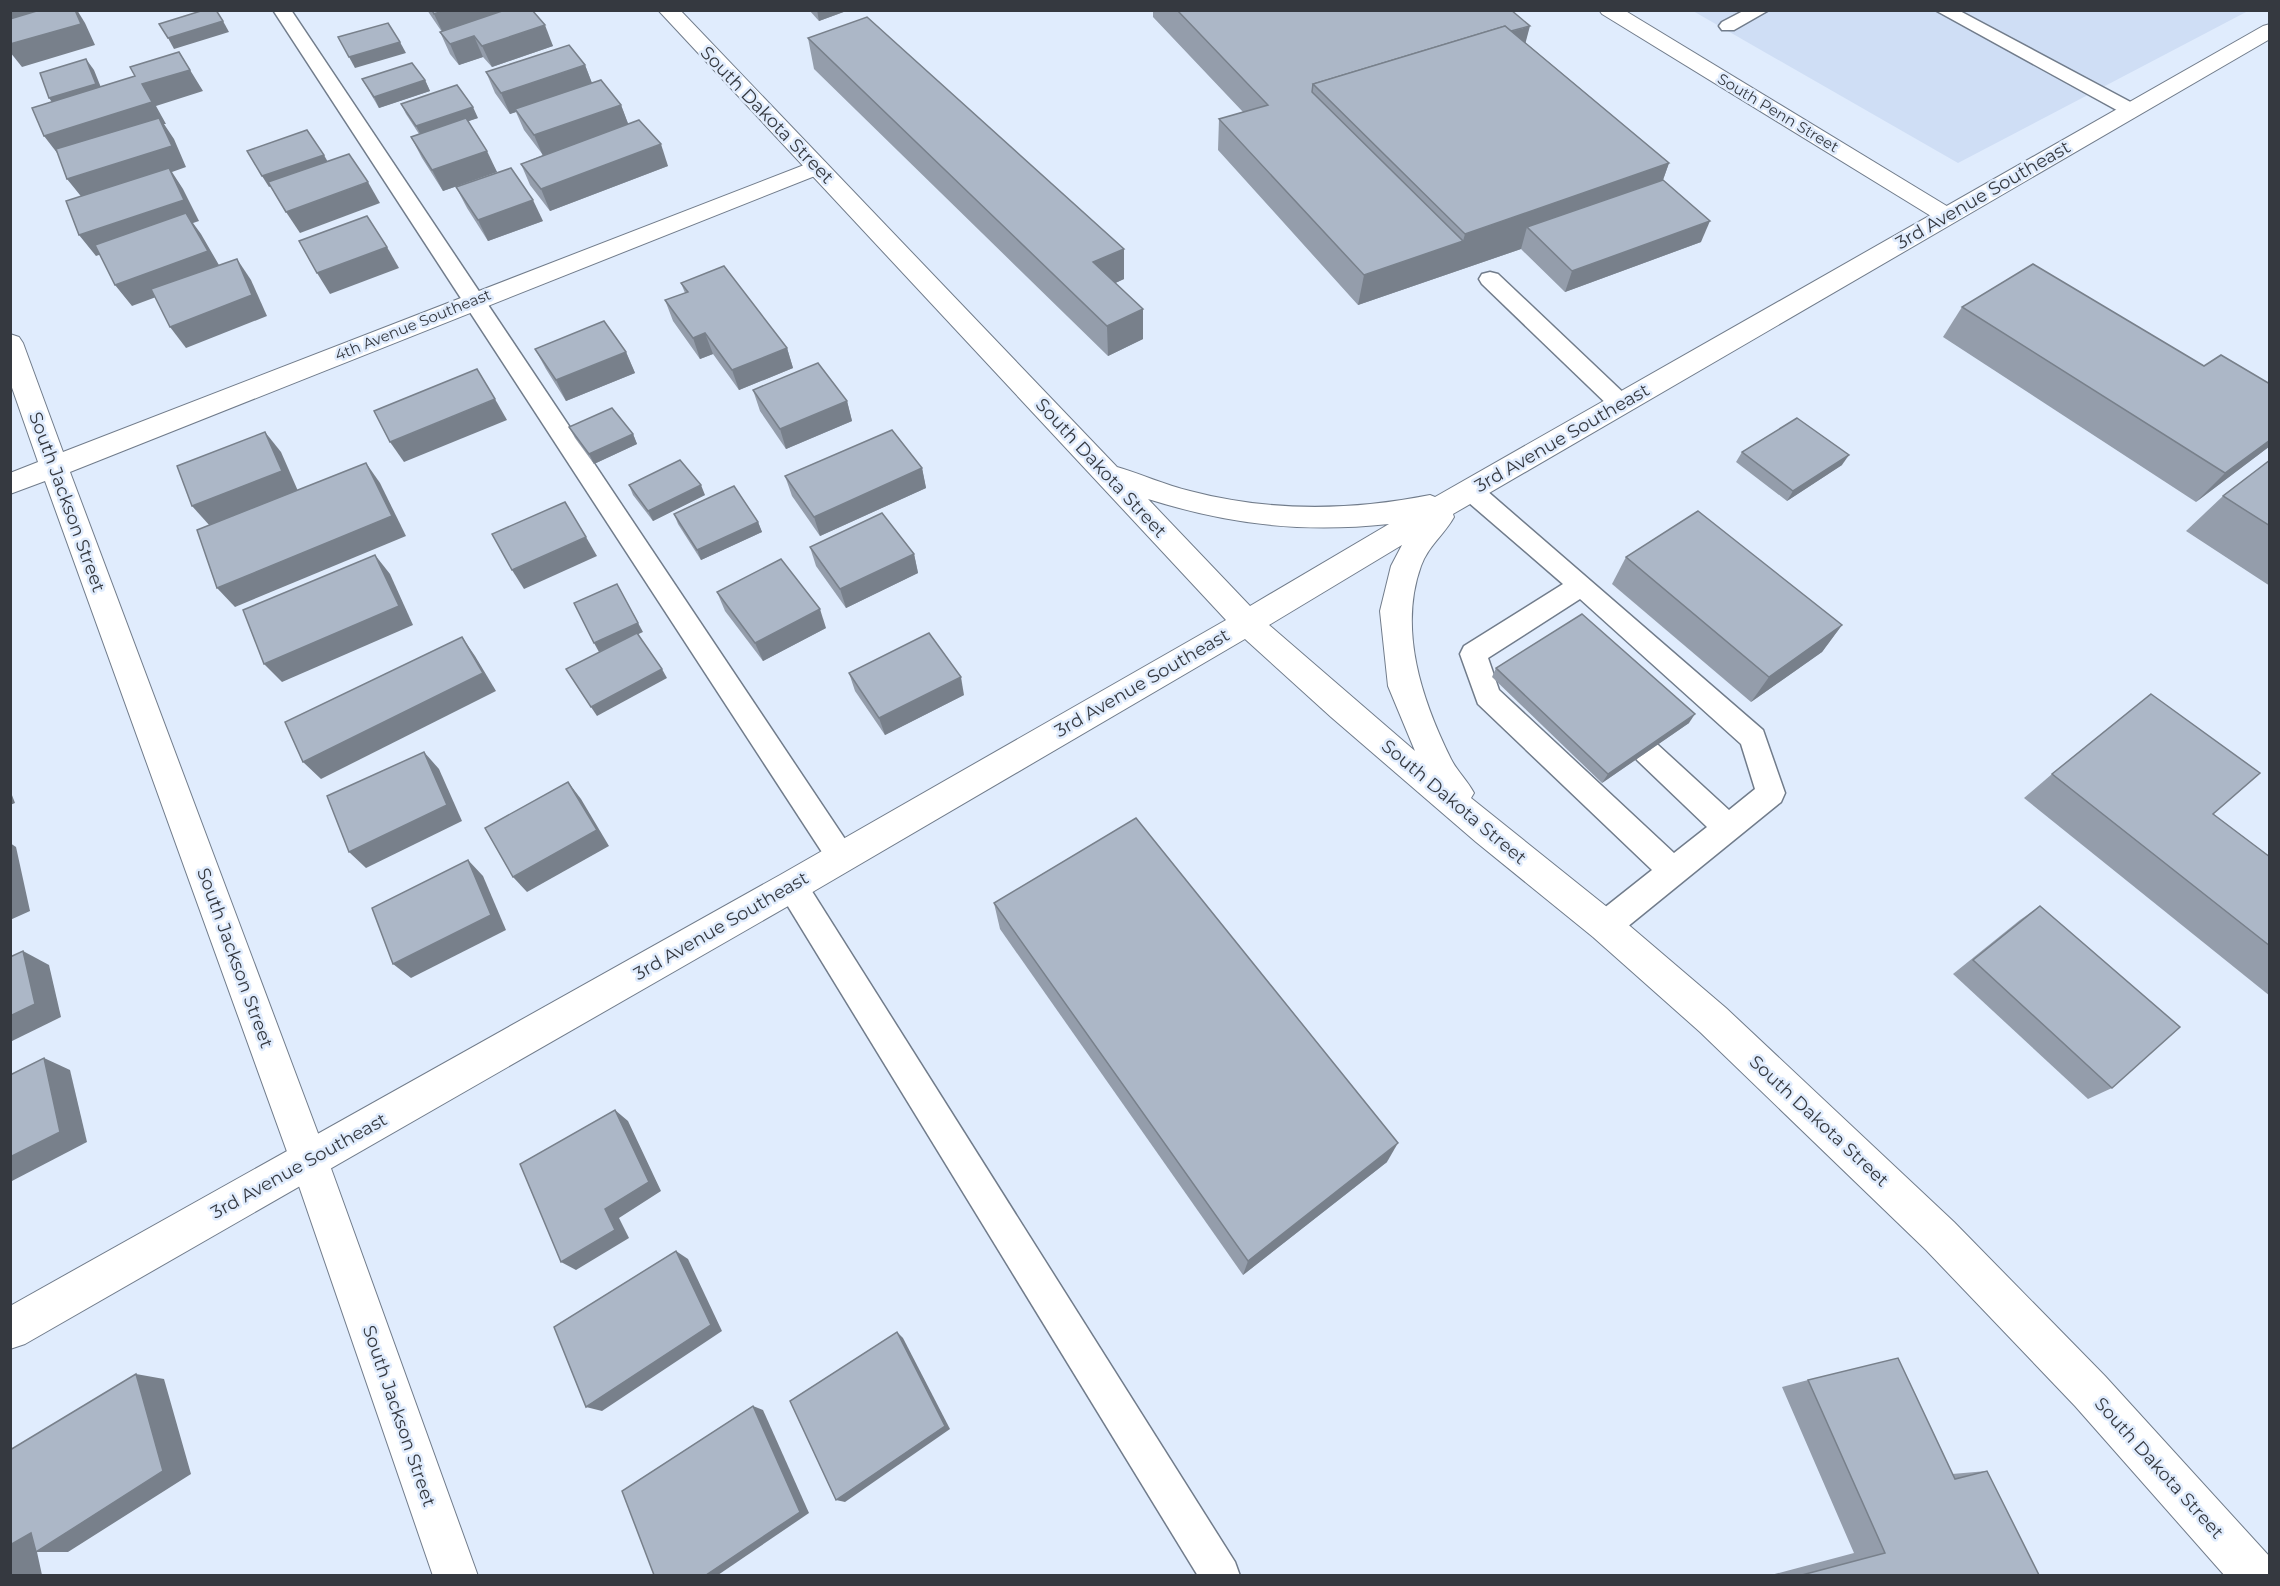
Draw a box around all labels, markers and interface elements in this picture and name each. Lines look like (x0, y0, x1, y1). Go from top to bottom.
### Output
street label: South Dakota Street (696, 42, 838, 188)
street label: South Penn Street (1714, 69, 1842, 156)
street label: 3rd Avenue Southeast (1892, 136, 2074, 254)
street label: 4th Avenue Southeast (332, 285, 494, 365)
street label: 3rd Avenue Southeast (1471, 379, 1653, 497)
street label: South Dakota Street (1031, 394, 1171, 542)
street label: South Jackson Street (24, 409, 110, 595)
street label: 3rd Avenue Southeast (1051, 624, 1233, 742)
street label: South Dakota Street (1377, 735, 1531, 869)
street label: South Jackson Street (192, 865, 278, 1051)
street label: 3rd Avenue Southeast (630, 867, 812, 985)
street label: South Dakota Street (1745, 1051, 1893, 1191)
street label: 3rd Avenue Southeast (207, 1108, 391, 1224)
street label: South Jackson Street (358, 1323, 440, 1509)
street label: South Dakota Street (2090, 1393, 2228, 1543)

